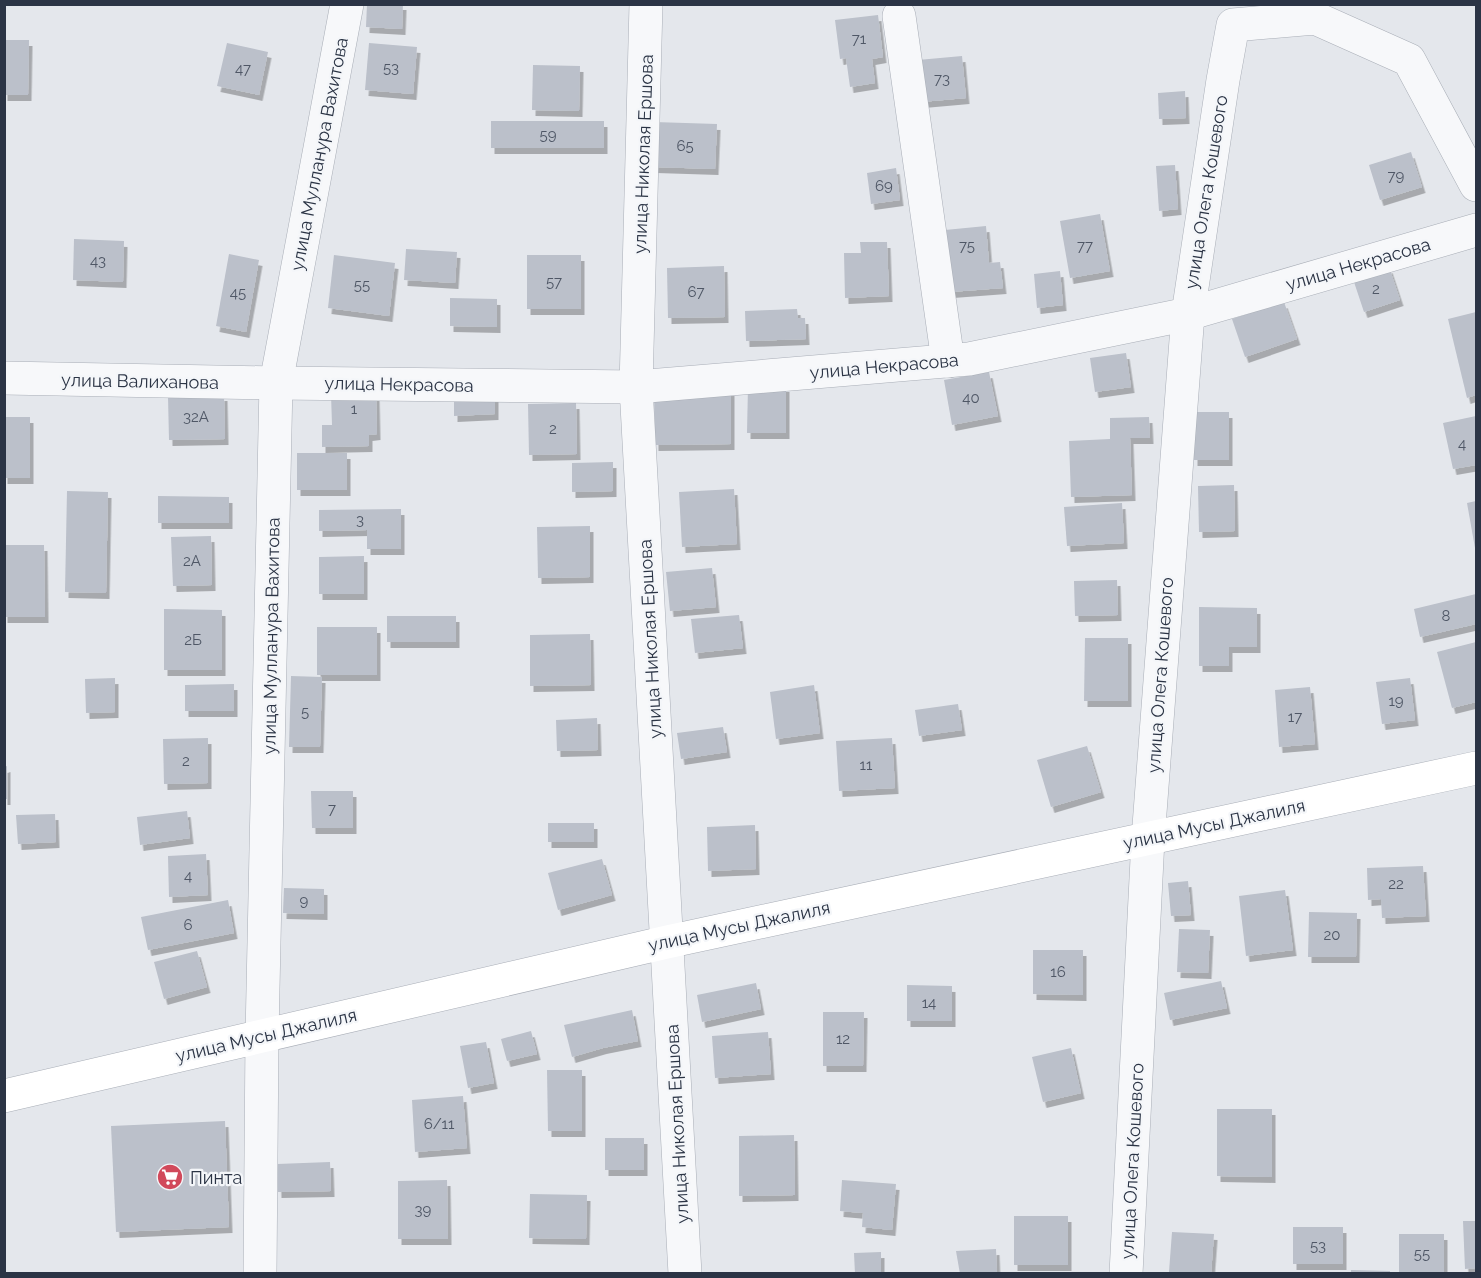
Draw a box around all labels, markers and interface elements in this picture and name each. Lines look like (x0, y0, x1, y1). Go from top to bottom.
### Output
house number: 71 (852, 30, 867, 48)
street label: улица Мулланура Вахитова (286, 36, 352, 272)
street label: улица Николая Ершова (629, 54, 657, 254)
house number: 53 (383, 59, 399, 77)
house number: 47 (235, 60, 251, 78)
house number: 73 (934, 70, 950, 88)
street label: улица Олега Кошевого (1180, 93, 1232, 291)
house number: 59 (540, 126, 557, 144)
house number: 65 (676, 137, 694, 155)
house number: 79 (1388, 167, 1405, 185)
house number: 69 (875, 177, 893, 195)
street label: улица Некрасова (1283, 233, 1433, 295)
house number: 75 (959, 237, 975, 255)
house number: 77 (1077, 237, 1093, 255)
house number: 43 (90, 252, 106, 270)
house number: 57 (546, 273, 562, 291)
house number: 55 (354, 276, 370, 294)
house number: 2 (1372, 280, 1380, 298)
house number: 67 (687, 283, 705, 301)
house number: 45 (230, 284, 246, 302)
street label: улица Некрасова (809, 349, 959, 383)
street label: улица Валиханова (61, 369, 219, 393)
street label: улица Некрасова (324, 372, 474, 396)
house number: 40 (962, 389, 980, 407)
house number: 1 (351, 400, 358, 418)
house number: 32А (183, 408, 209, 426)
house number: 2 (549, 420, 557, 438)
house number: 4 (1458, 435, 1466, 453)
house number: 3 (356, 511, 364, 529)
street label: улица Мулланура Вахитова (258, 517, 284, 755)
street label: улица Николая Ершова (634, 539, 666, 739)
house number: 2А (183, 552, 201, 570)
street label: улица Олега Кошевого (1143, 576, 1177, 774)
house number: 8 (1442, 607, 1451, 625)
house number: 2Б (184, 631, 202, 649)
house number: 19 (1388, 692, 1404, 710)
house number: 5 (301, 703, 309, 721)
house number: 17 (1288, 708, 1302, 726)
house number: 2 (182, 752, 190, 770)
house number: 11 (860, 756, 873, 774)
street label: улица Мусы Джалиля (1121, 794, 1307, 854)
house number: 7 (328, 800, 336, 818)
house number: 4 (184, 867, 192, 885)
house number: 22 (1388, 875, 1404, 893)
house number: 9 (300, 892, 309, 910)
street label: улица Мусы Джалиля (646, 896, 832, 956)
house number: 6 (183, 916, 193, 934)
house number: 20 (1324, 926, 1341, 944)
house number: 16 (1050, 963, 1066, 981)
house number: 14 (922, 994, 936, 1012)
street label: улица Мусы Джалиля (173, 1004, 359, 1066)
street label: улица Николая Ершова (661, 1024, 693, 1224)
house number: 12 (836, 1030, 850, 1048)
street label: улица Олега Кошевого (1116, 1062, 1148, 1260)
house number: 6/11 (424, 1115, 455, 1133)
supermarket icon: Пинта (155, 1162, 185, 1192)
place label: Пинта (190, 1167, 242, 1188)
house number: 39 (415, 1201, 432, 1219)
house number: 53 (1310, 1237, 1326, 1255)
house number: 55 (1414, 1245, 1430, 1263)

